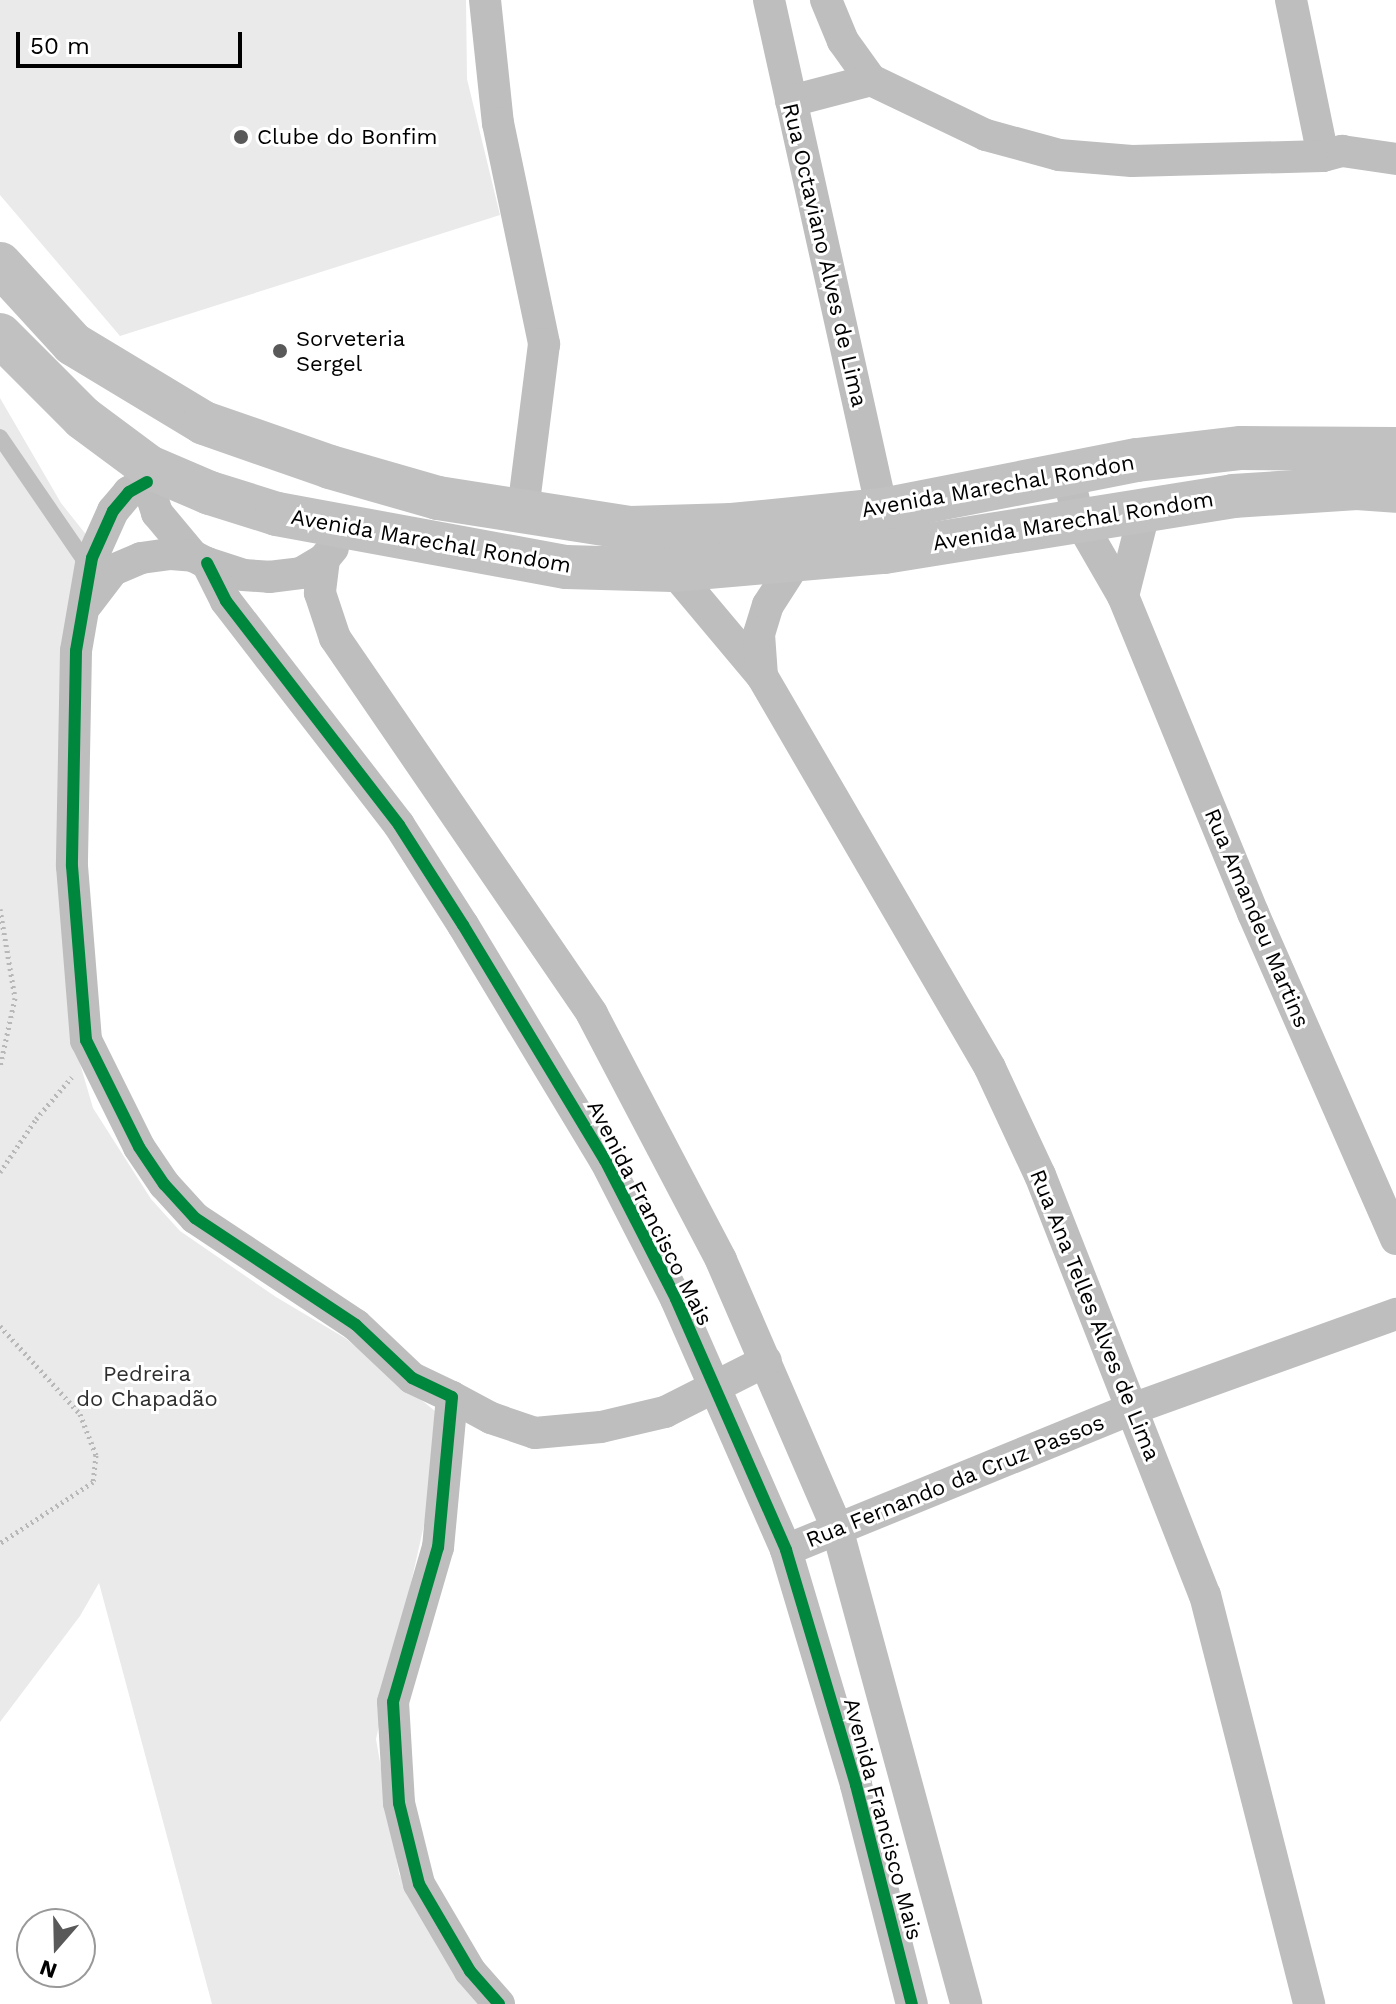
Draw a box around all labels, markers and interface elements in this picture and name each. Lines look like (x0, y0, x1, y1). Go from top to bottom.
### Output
scale bar (20, 16, 246, 66)
text: 50 m (30, 32, 90, 60)
street label: Rua Octaviano Alves de Lima (777, 100, 873, 410)
place label: Clube do Bonfim (257, 124, 437, 150)
marker: Clube do Bonfim (232, 128, 250, 146)
place label: Sorveteria Sergel (296, 325, 405, 376)
marker: Sorveteria Sergel (271, 342, 289, 360)
street label: Avenida Marechal Rondon (859, 449, 1137, 523)
street label: Avenida Marechal Rondom (930, 486, 1216, 556)
street label: Avenida Marechal Rondom (288, 503, 574, 579)
street label: Rua Amandeu Martins (1199, 804, 1315, 1032)
street label: Avenida Francisco Mais (582, 1096, 718, 1330)
street label: Rua Ana Telles Alves de Lima (1024, 1164, 1166, 1466)
park label: Pedreira do Chapadão (76, 1360, 218, 1412)
street label: Rua Fernando da Cruz Passos (801, 1409, 1109, 1553)
street label: Avenida Francisco Mais (838, 1695, 928, 1943)
north arrow (16, 1908, 96, 1988)
text: N (36, 1955, 60, 1984)

